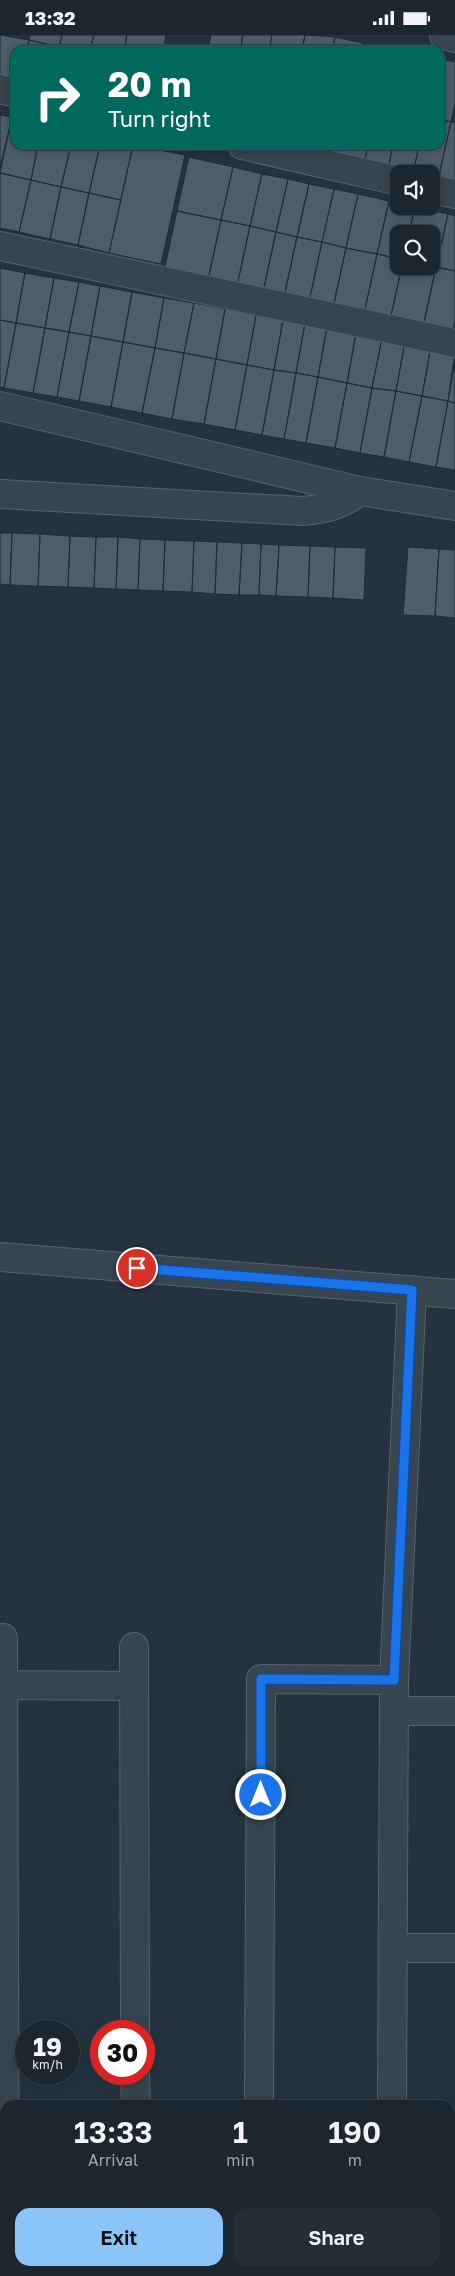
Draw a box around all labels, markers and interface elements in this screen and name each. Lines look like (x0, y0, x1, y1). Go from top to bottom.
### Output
text: 13:32 (25, 6, 76, 29)
text: 20 m (108, 63, 191, 105)
icon: right (25, 65, 90, 130)
text: Turn right (108, 105, 211, 132)
map controls (390, 165, 440, 275)
button: sound (390, 165, 440, 215)
button: search (390, 225, 440, 275)
pin (116, 1247, 158, 1289)
icon: arrive (123, 1254, 151, 1282)
position arrow (234, 1768, 286, 1820)
speed limit sign: 30 (90, 2020, 155, 2085)
text: 19 (33, 2031, 62, 2062)
text: km/h (32, 2057, 63, 2072)
text: 13:33 (74, 2114, 153, 2150)
text: 1 (233, 2114, 248, 2150)
text: 190 (328, 2114, 381, 2150)
text: Arrival (88, 2150, 138, 2170)
text: min (226, 2150, 255, 2170)
text: m (348, 2150, 362, 2170)
button: Exit (15, 2208, 223, 2266)
button: Share (233, 2208, 440, 2266)

